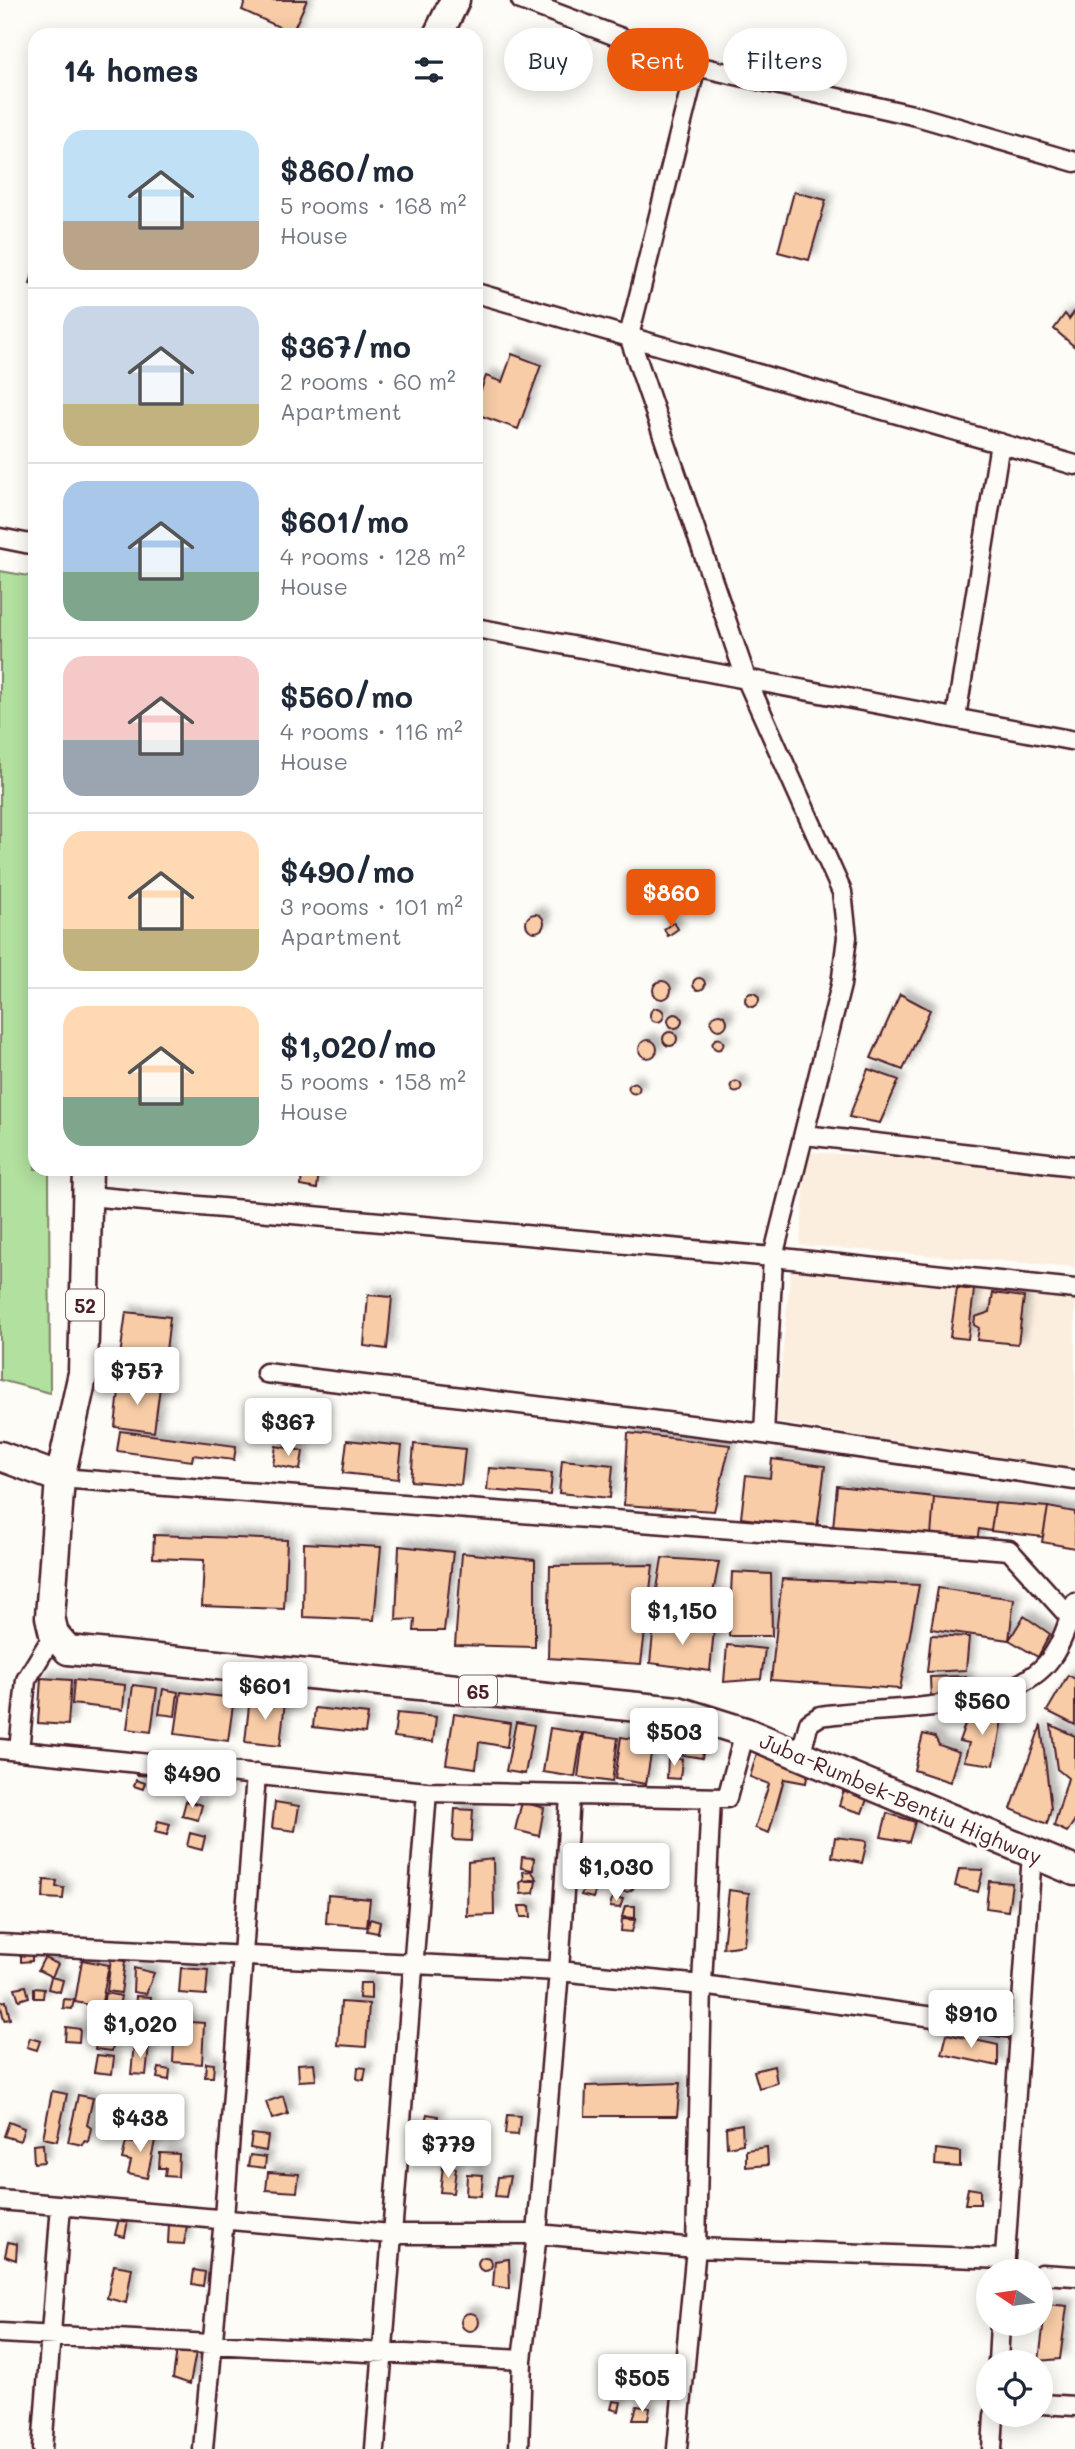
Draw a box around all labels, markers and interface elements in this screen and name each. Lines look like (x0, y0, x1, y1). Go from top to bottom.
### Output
chip: Buy (504, 28, 593, 91)
chip: Rent (607, 28, 709, 91)
chip: Filters (723, 28, 847, 91)
text: 14 homes (63, 50, 199, 90)
icon: filters (410, 51, 448, 89)
text: $860/mo (280, 150, 414, 190)
icon: home (119, 158, 203, 242)
text: 5 rooms · 168 m² (280, 190, 466, 220)
text: House (280, 220, 348, 250)
text: $367/mo (280, 326, 411, 366)
icon: home (119, 334, 203, 418)
text: 2 rooms · 60 m² (280, 366, 456, 396)
text: Apartment (280, 396, 402, 426)
text: $601/mo (280, 501, 409, 541)
icon: home (119, 509, 203, 593)
text: 4 rooms · 128 m² (280, 541, 465, 571)
text: House (280, 571, 348, 601)
text: $560/mo (280, 676, 413, 716)
icon: home (119, 684, 203, 768)
text: 4 rooms · 116 m² (280, 716, 463, 746)
text: House (280, 746, 348, 776)
text: $490/mo (280, 851, 414, 891)
icon: home (119, 859, 203, 943)
pin: $860 (630, 870, 712, 929)
text: $860 (642, 877, 700, 907)
text: 3 rooms · 101 m² (280, 891, 463, 921)
text: Apartment (280, 921, 402, 951)
text: $1,020/mo (280, 1026, 436, 1066)
icon: home (119, 1034, 203, 1118)
text: 5 rooms · 158 m² (280, 1066, 466, 1096)
text: House (280, 1096, 348, 1126)
road number: 52 (66, 1289, 104, 1320)
pin: $757 (96, 1348, 178, 1407)
text: $757 (110, 1355, 164, 1385)
pin: $367 (247, 1398, 329, 1458)
text: $367 (261, 1406, 315, 1436)
pin: $1,150 (625, 1588, 739, 1647)
text: $1,150 (647, 1595, 717, 1625)
pin: $601 (224, 1662, 306, 1722)
text: $601 (238, 1670, 292, 1700)
road number: 65 (459, 1676, 497, 1707)
pin: $560 (941, 1678, 1023, 1737)
text: $560 (954, 1685, 1010, 1715)
pin: $503 (633, 1708, 715, 1768)
text: $503 (646, 1716, 702, 1746)
street label: Juba-Rumbek-Bentiu Highway (756, 1726, 1046, 1870)
pin: $490 (151, 1750, 233, 1810)
text: $490 (163, 1758, 221, 1788)
pin: $1,030 (559, 1843, 673, 1903)
text: $1,030 (579, 1851, 653, 1881)
pin: $910 (930, 1990, 1012, 2050)
text: $910 (944, 1998, 998, 2028)
pin: $1,020 (83, 2000, 197, 2060)
text: $1,020 (103, 2008, 177, 2038)
pin: $438 (99, 2094, 181, 2154)
text: $438 (112, 2102, 168, 2132)
pin: $779 (407, 2120, 489, 2180)
text: $779 (421, 2128, 475, 2158)
north arrow (976, 2259, 1054, 2336)
map controls (976, 2259, 1053, 2427)
button: locate (976, 2350, 1053, 2427)
pin: $505 (601, 2354, 683, 2414)
text: $505 (614, 2362, 670, 2392)

